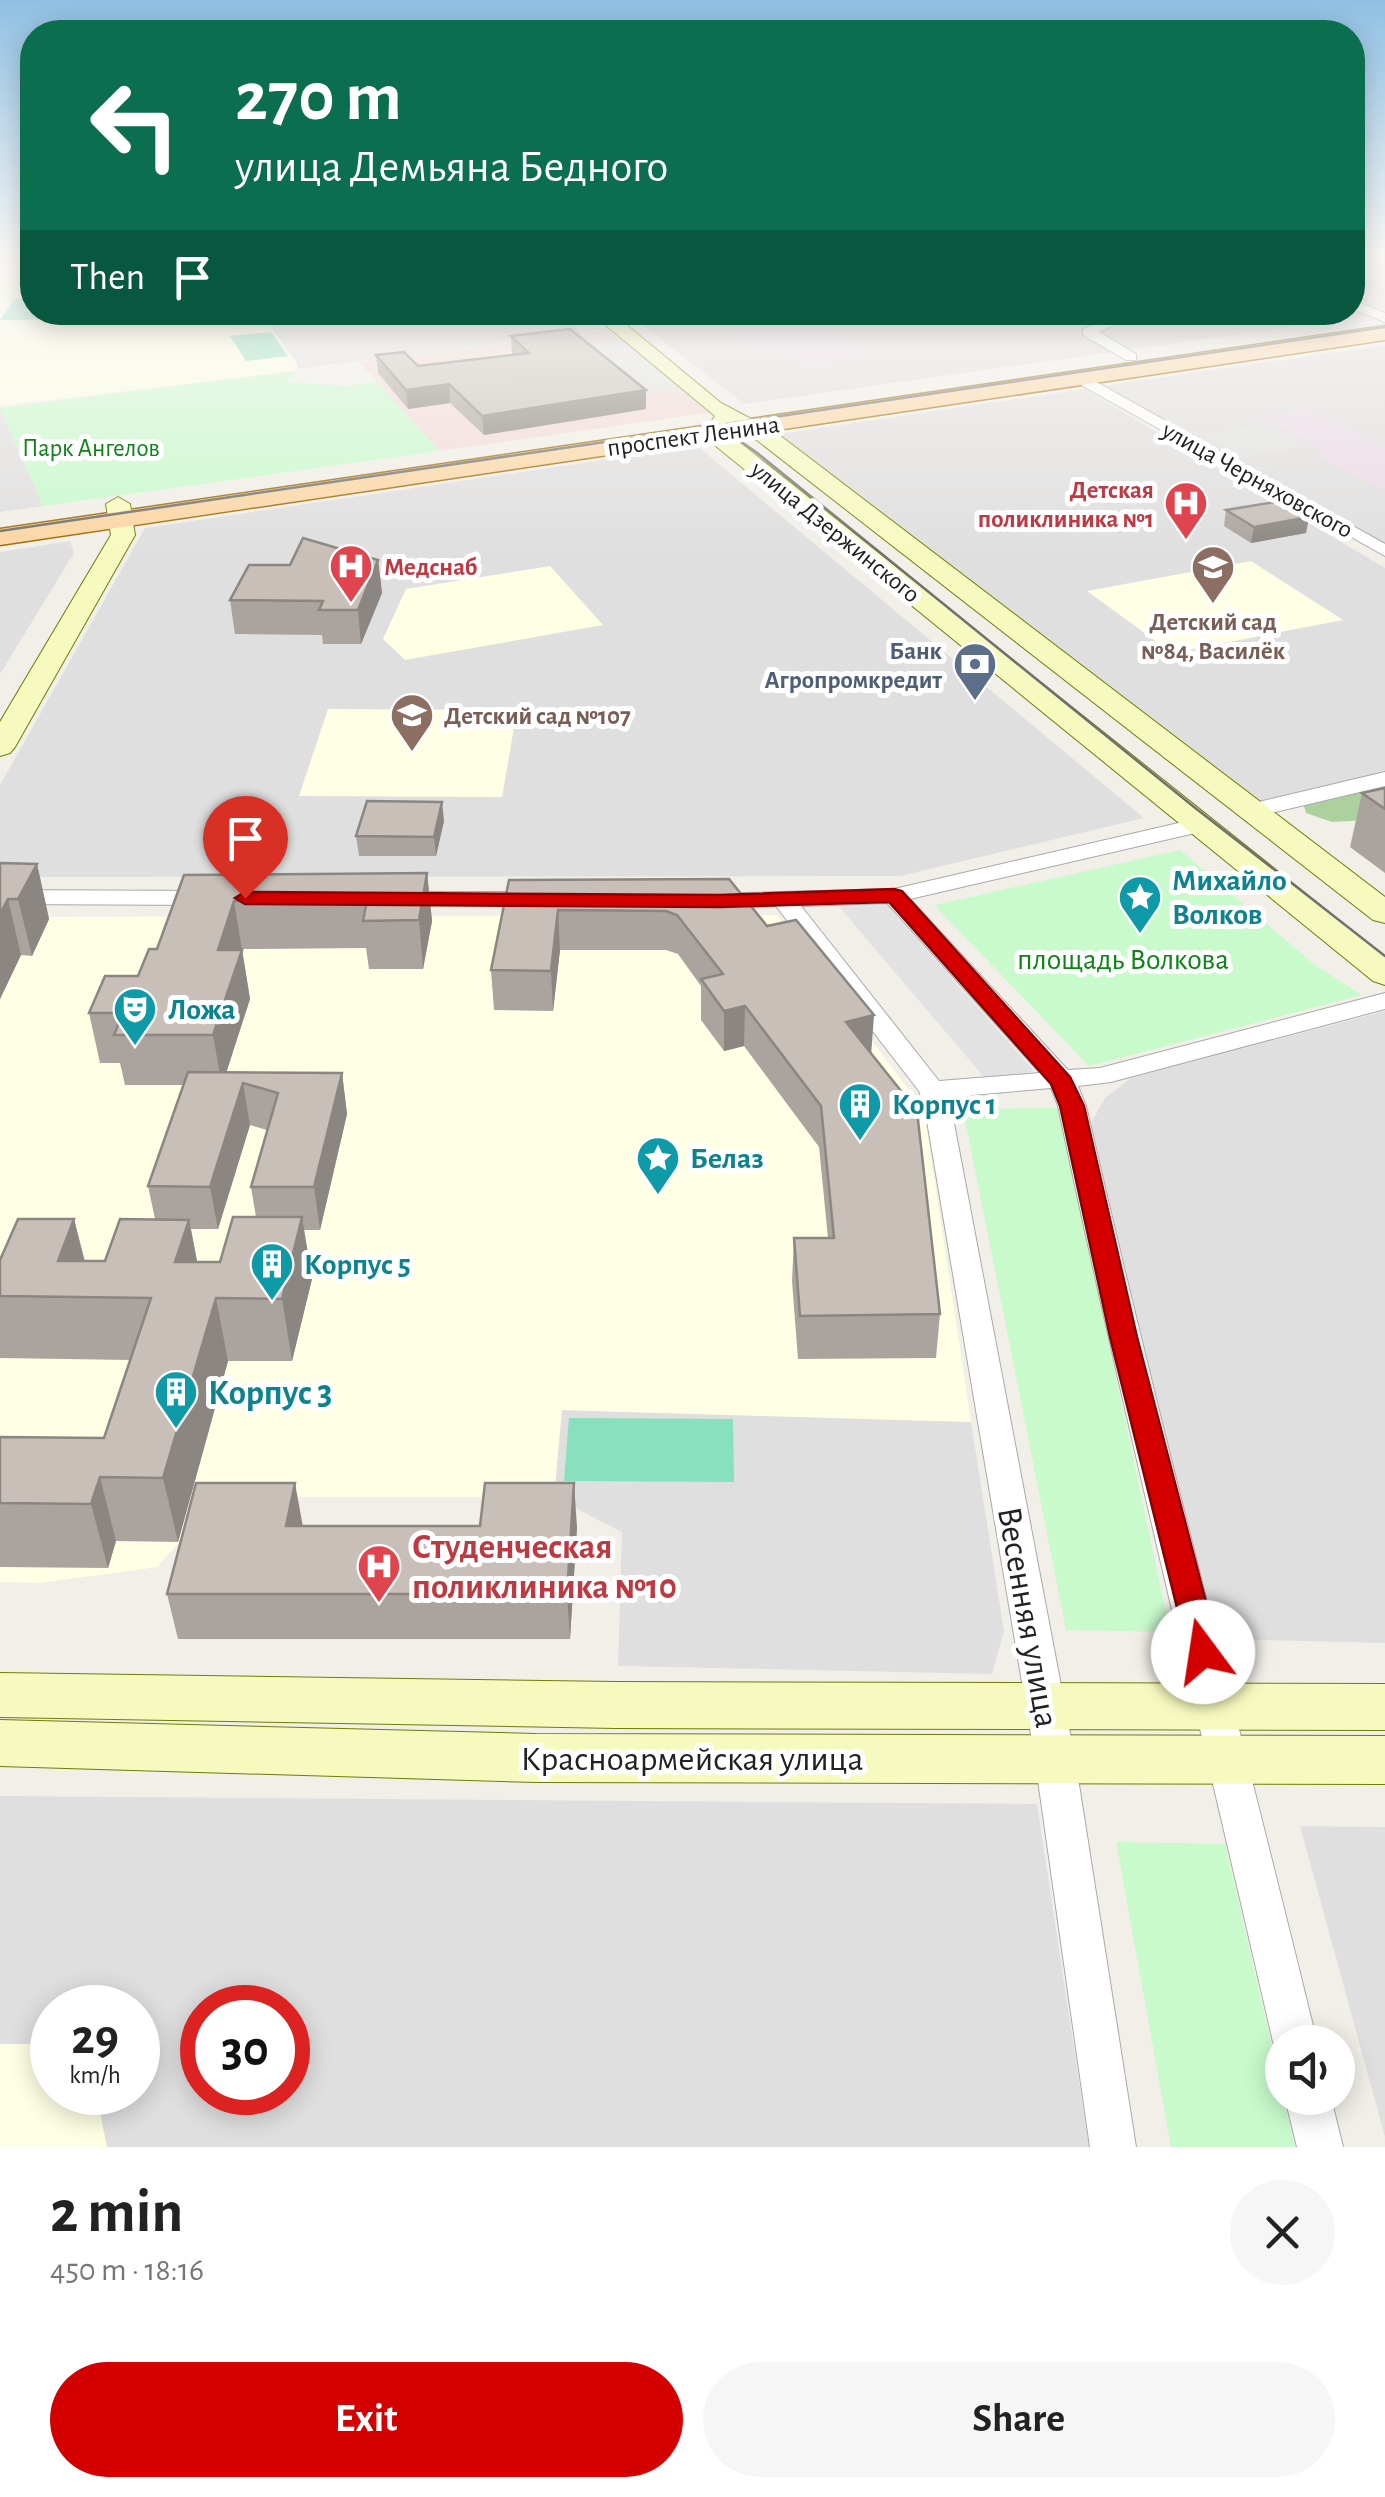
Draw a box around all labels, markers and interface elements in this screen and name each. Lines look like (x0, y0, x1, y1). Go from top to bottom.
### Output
icon: left (70, 60, 200, 190)
text: 270 m (235, 63, 402, 133)
text: улица Демьяна Бедного (235, 145, 668, 190)
icon: arrive (165, 250, 220, 305)
text: Then (70, 259, 145, 297)
street label: проспект Ленина (606, 412, 781, 461)
street label: улица Черняховского (1157, 417, 1357, 543)
park label: Парк Ангелов (22, 436, 160, 461)
street label: улица Дзержинского (745, 456, 924, 608)
place label: Детская поликлиника №1 (978, 478, 1154, 532)
hospital icon: Детская поликлиника №1 (1163, 480, 1209, 541)
hospital icon: Медснаб (328, 543, 374, 604)
school or university icon: Детский сад №84, Василёк (1190, 544, 1236, 605)
place label: Медснаб (384, 555, 477, 580)
place label: Детский сад №84, Василёк (1141, 610, 1286, 664)
place label: Банк Агропромкредит (765, 639, 943, 693)
bank icon: Банк Агропромкредит (952, 641, 998, 702)
school or university icon: Детский сад №107 (389, 692, 435, 753)
place label: Детский сад №107 (444, 704, 631, 729)
pin (203, 796, 288, 899)
icon: arrive (218, 811, 273, 866)
place label: Михайло Волков (1172, 866, 1287, 930)
place icon: Михайло Волков (1117, 874, 1163, 935)
park label: площадь Волкова (1017, 945, 1229, 975)
theatre icon: Ложа (112, 986, 158, 1047)
place label: Ложа (168, 995, 236, 1025)
building icon: Корпус 1 (837, 1081, 883, 1142)
place label: Корпус 1 (892, 1090, 996, 1120)
place icon: Белаз (635, 1135, 681, 1196)
place label: Белаз (690, 1144, 764, 1174)
building icon: Корпус 5 (249, 1241, 295, 1302)
place label: Корпус 5 (304, 1250, 411, 1280)
building icon: Корпус 3 (153, 1369, 199, 1430)
place label: Корпус 3 (208, 1376, 332, 1411)
street label: Весенняя улица (991, 1504, 1064, 1731)
place label: Студенческая поликлиника №10 (412, 1530, 677, 1605)
hospital icon: Студенческая поликлиника №10 (356, 1543, 402, 1604)
position arrow (1151, 1600, 1255, 1704)
street label: Красноармейская улица (521, 1742, 863, 1777)
speed limit sign: 30 (180, 1985, 310, 2115)
text: 29 (71, 2013, 119, 2063)
map controls (1265, 2025, 1355, 2115)
button: sound (1265, 2025, 1355, 2115)
text: km/h (69, 2063, 121, 2088)
button: close (1230, 2180, 1335, 2285)
text: 2 min (50, 2183, 183, 2243)
text: 450 m · 18:16 (50, 2254, 204, 2286)
button: Exit (50, 2362, 683, 2477)
button: Share (703, 2362, 1335, 2477)

